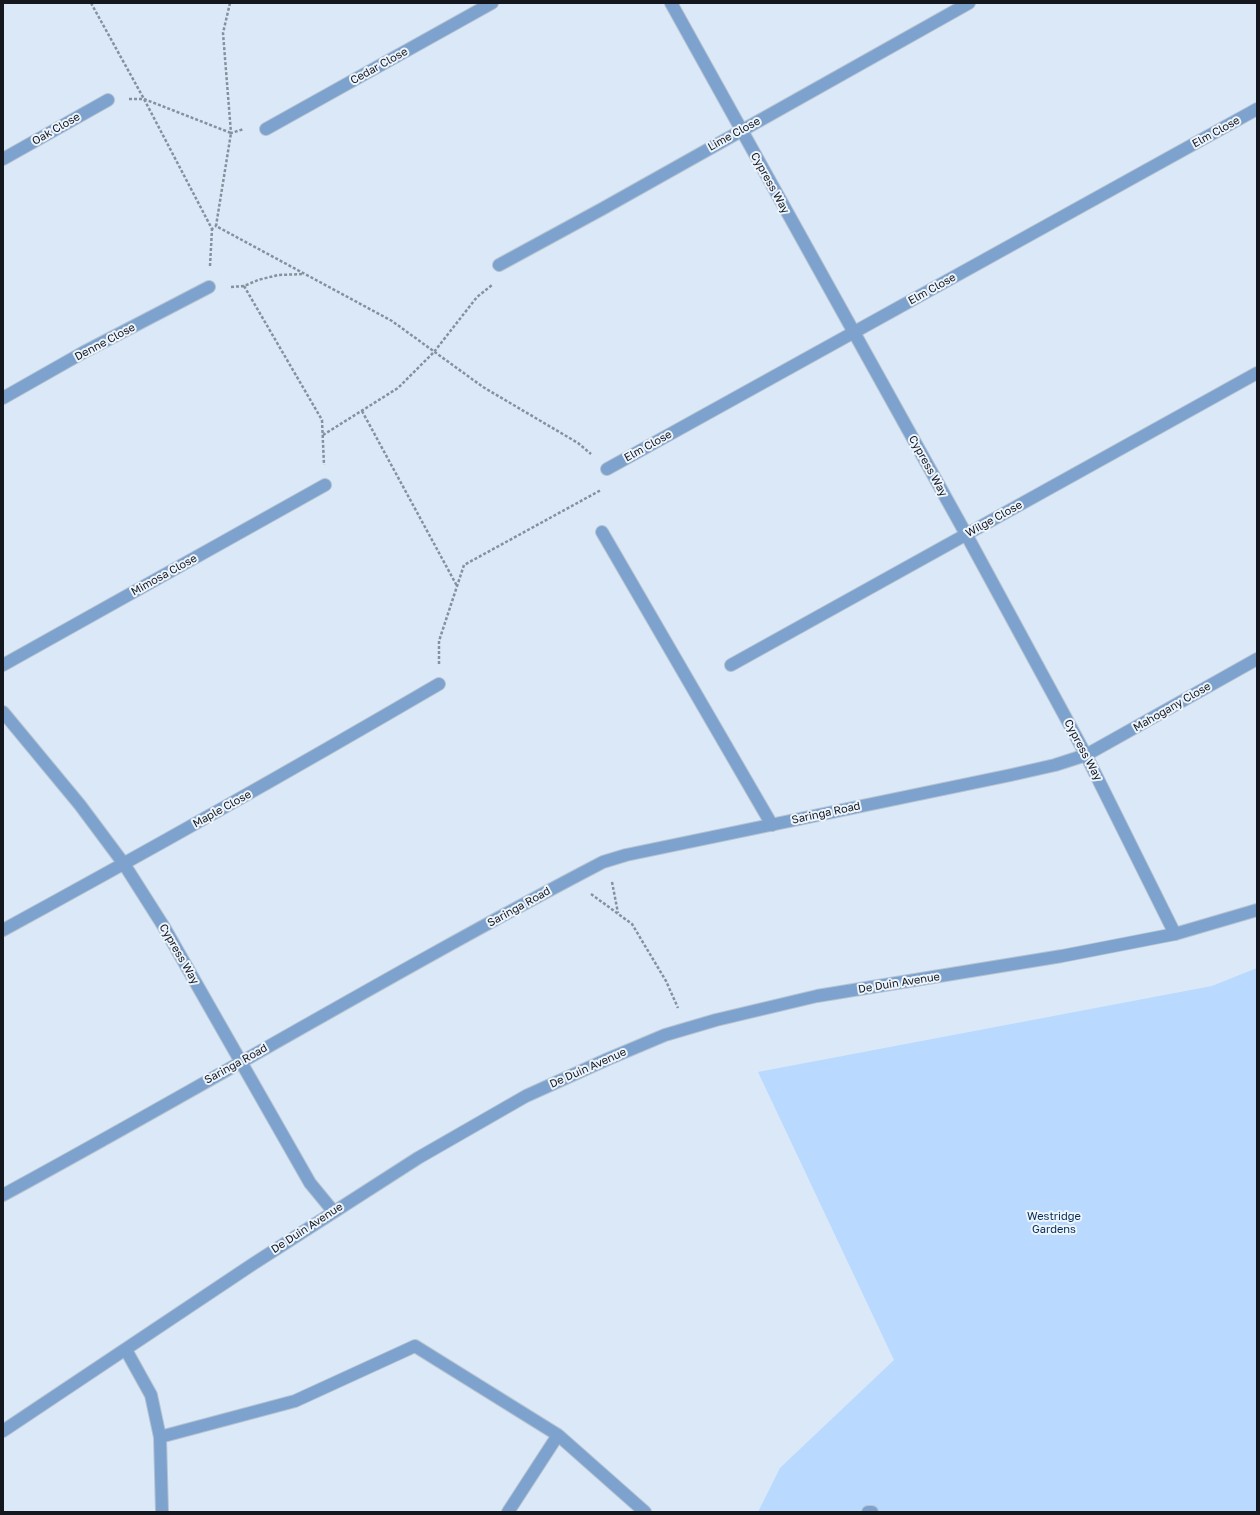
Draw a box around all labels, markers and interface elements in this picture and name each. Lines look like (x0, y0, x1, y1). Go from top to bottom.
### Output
street label: Cedar Close (348, 45, 410, 87)
street label: Oak Close (30, 110, 82, 148)
street label: Lime Close (706, 114, 762, 154)
street label: Elm Close (1190, 114, 1242, 150)
street label: Cypress Way (748, 150, 792, 216)
street label: Elm Close (906, 271, 958, 307)
street label: Denne Close (73, 321, 137, 363)
street label: Elm Close (622, 428, 674, 464)
street label: Cypress Way (906, 433, 950, 499)
street label: Wilge Close (963, 498, 1025, 540)
street label: Mimosa Close (129, 551, 199, 599)
street label: Mahogany Close (1131, 679, 1213, 735)
street label: Cypress Way (1061, 717, 1105, 783)
street label: Maple Close (191, 788, 253, 830)
street label: Saringa Road (790, 799, 862, 827)
street label: Saringa Road (485, 884, 553, 930)
street label: Cypress Way (156, 921, 202, 987)
street label: De Duin Avenue (857, 970, 941, 996)
street label: Saringa Road (202, 1041, 270, 1087)
street label: De Duin Avenue (548, 1045, 628, 1091)
street label: De Duin Avenue (269, 1200, 345, 1256)
park label: Westridge Gardens (1027, 1210, 1081, 1236)

